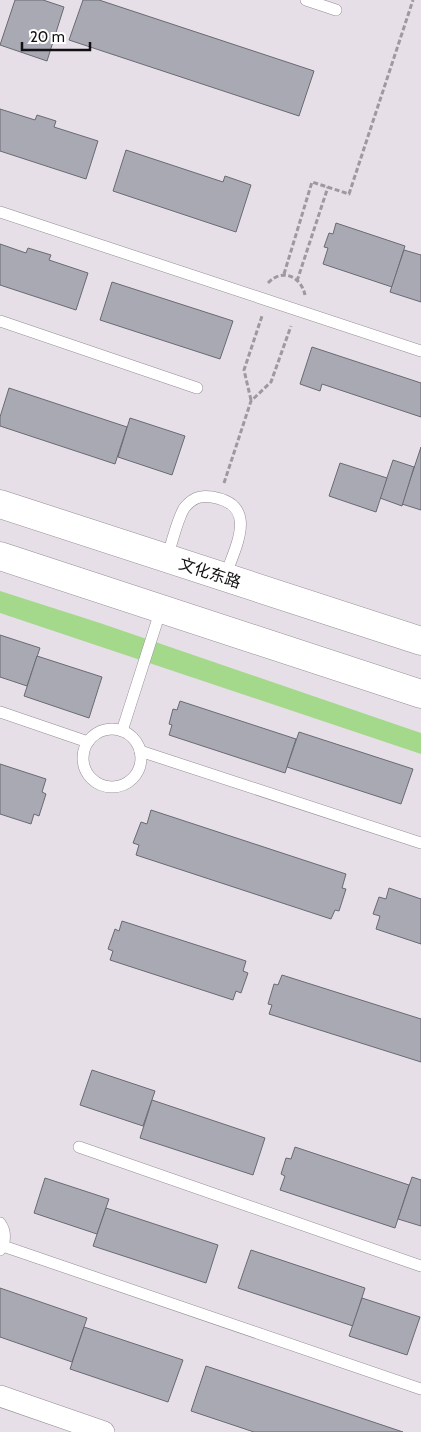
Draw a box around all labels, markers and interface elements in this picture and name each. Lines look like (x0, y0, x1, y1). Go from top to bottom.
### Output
scale bar (22, 20, 90, 52)
text: 20 m (30, 28, 65, 46)
street label: 文化东路 (177, 554, 243, 592)

